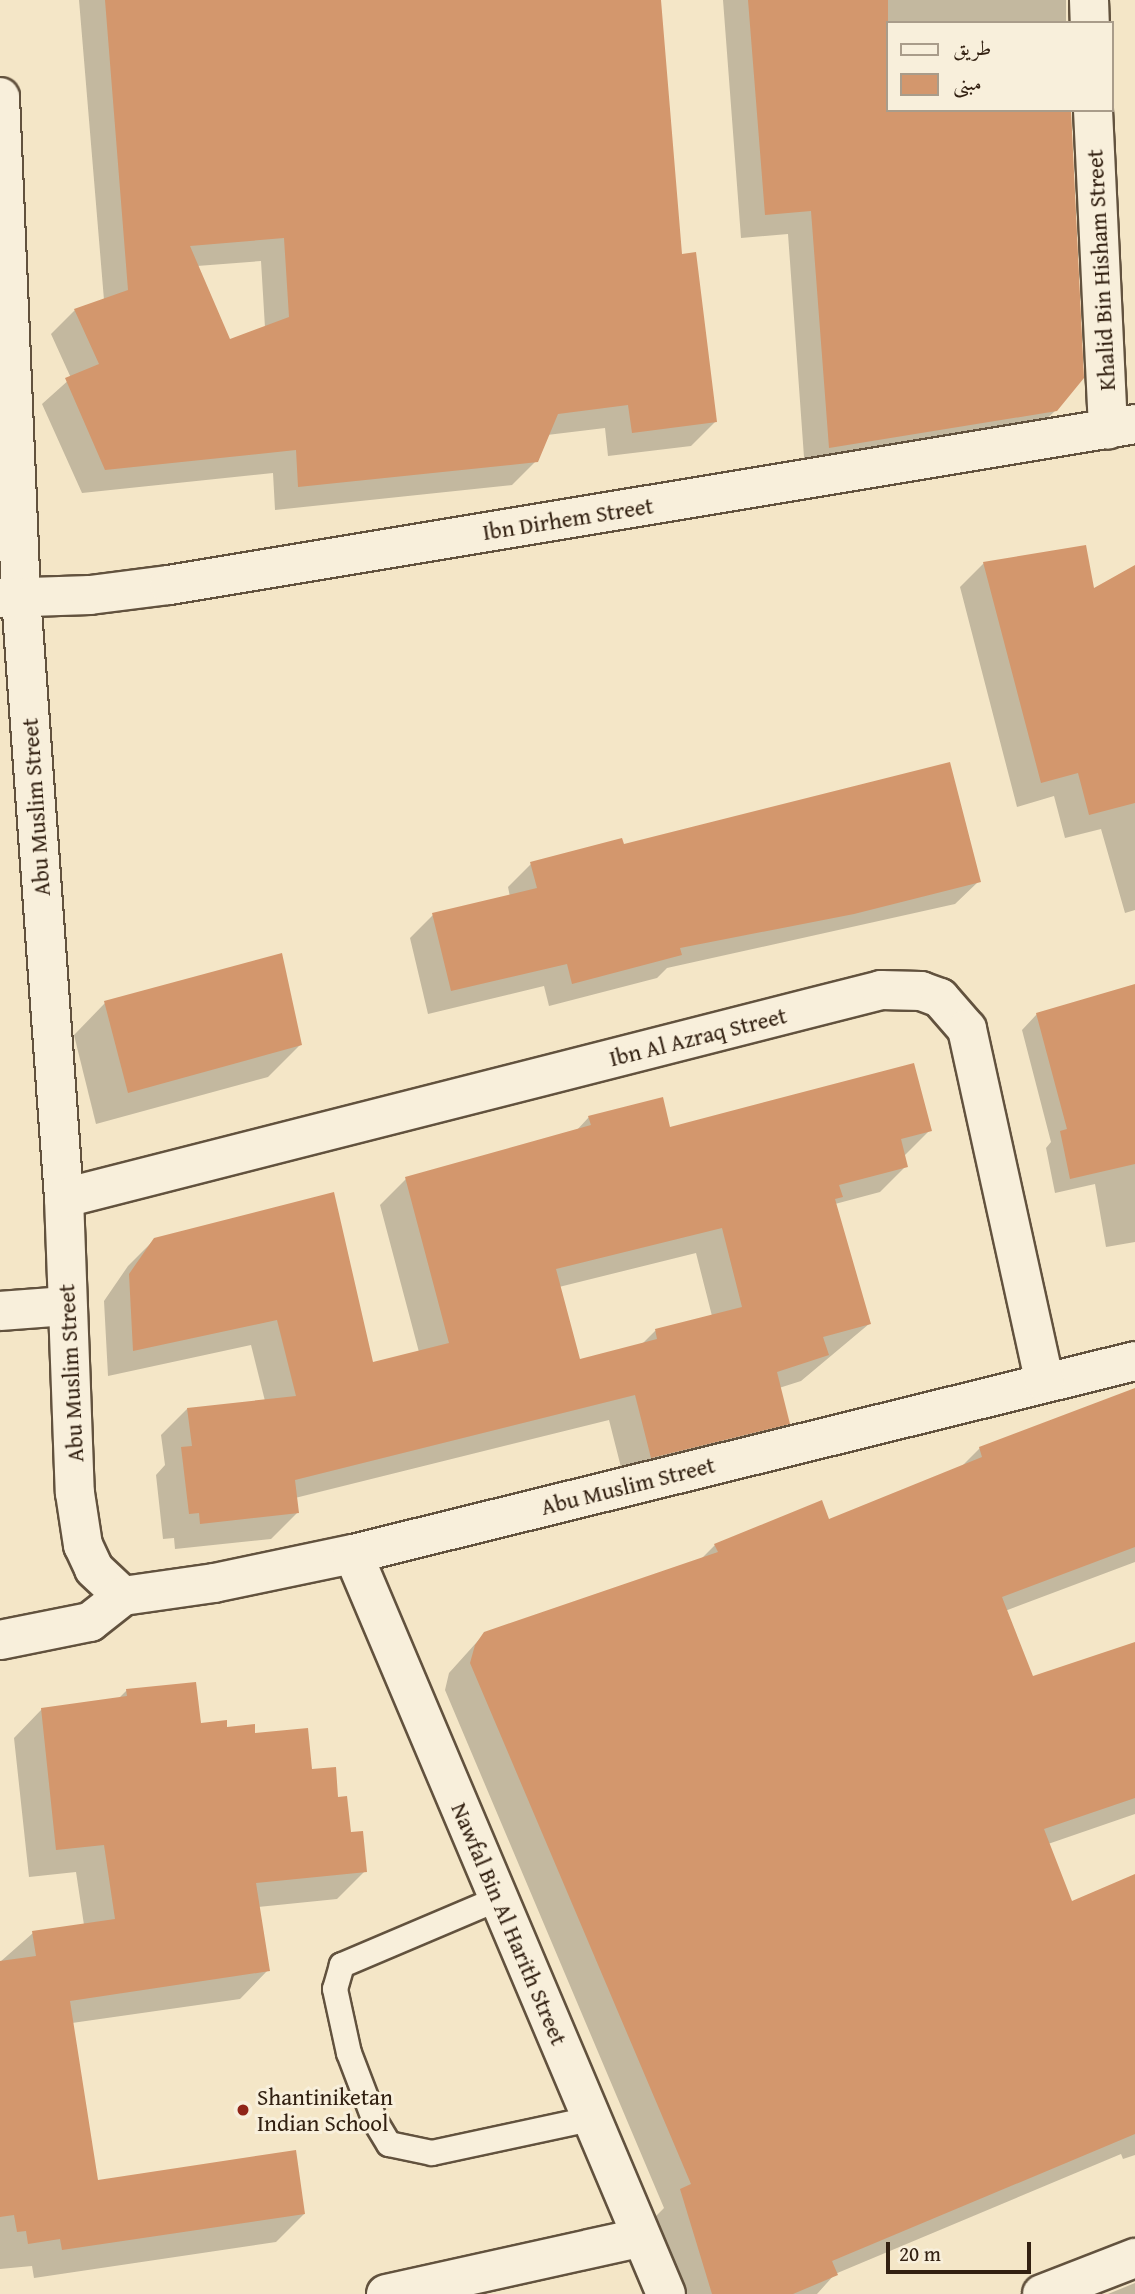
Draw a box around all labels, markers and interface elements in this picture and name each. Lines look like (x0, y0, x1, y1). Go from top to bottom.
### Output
legend (886, 21, 1114, 112)
text: طريق (953, 32, 991, 63)
text: مبنى (953, 67, 982, 98)
street label: Khalid Bin Hisham Street (1081, 149, 1121, 391)
street label: Ibn Dirhem Street (481, 492, 655, 546)
street label: Abu Muslim Street (16, 717, 56, 897)
street label: Ibn Al Azraq Street (606, 1002, 790, 1072)
street label: Abu Muslim Street (53, 1283, 89, 1463)
street label: Abu Muslim Street (538, 1451, 718, 1521)
street label: Nawfal Bin Al Harith Street (445, 1798, 573, 2050)
place label: Shantiniketan Indian School (257, 2083, 393, 2137)
marker: Shantiniketan Indian School (235, 2102, 251, 2118)
scale bar (890, 2228, 1035, 2272)
text: 20 m (899, 2238, 941, 2269)

